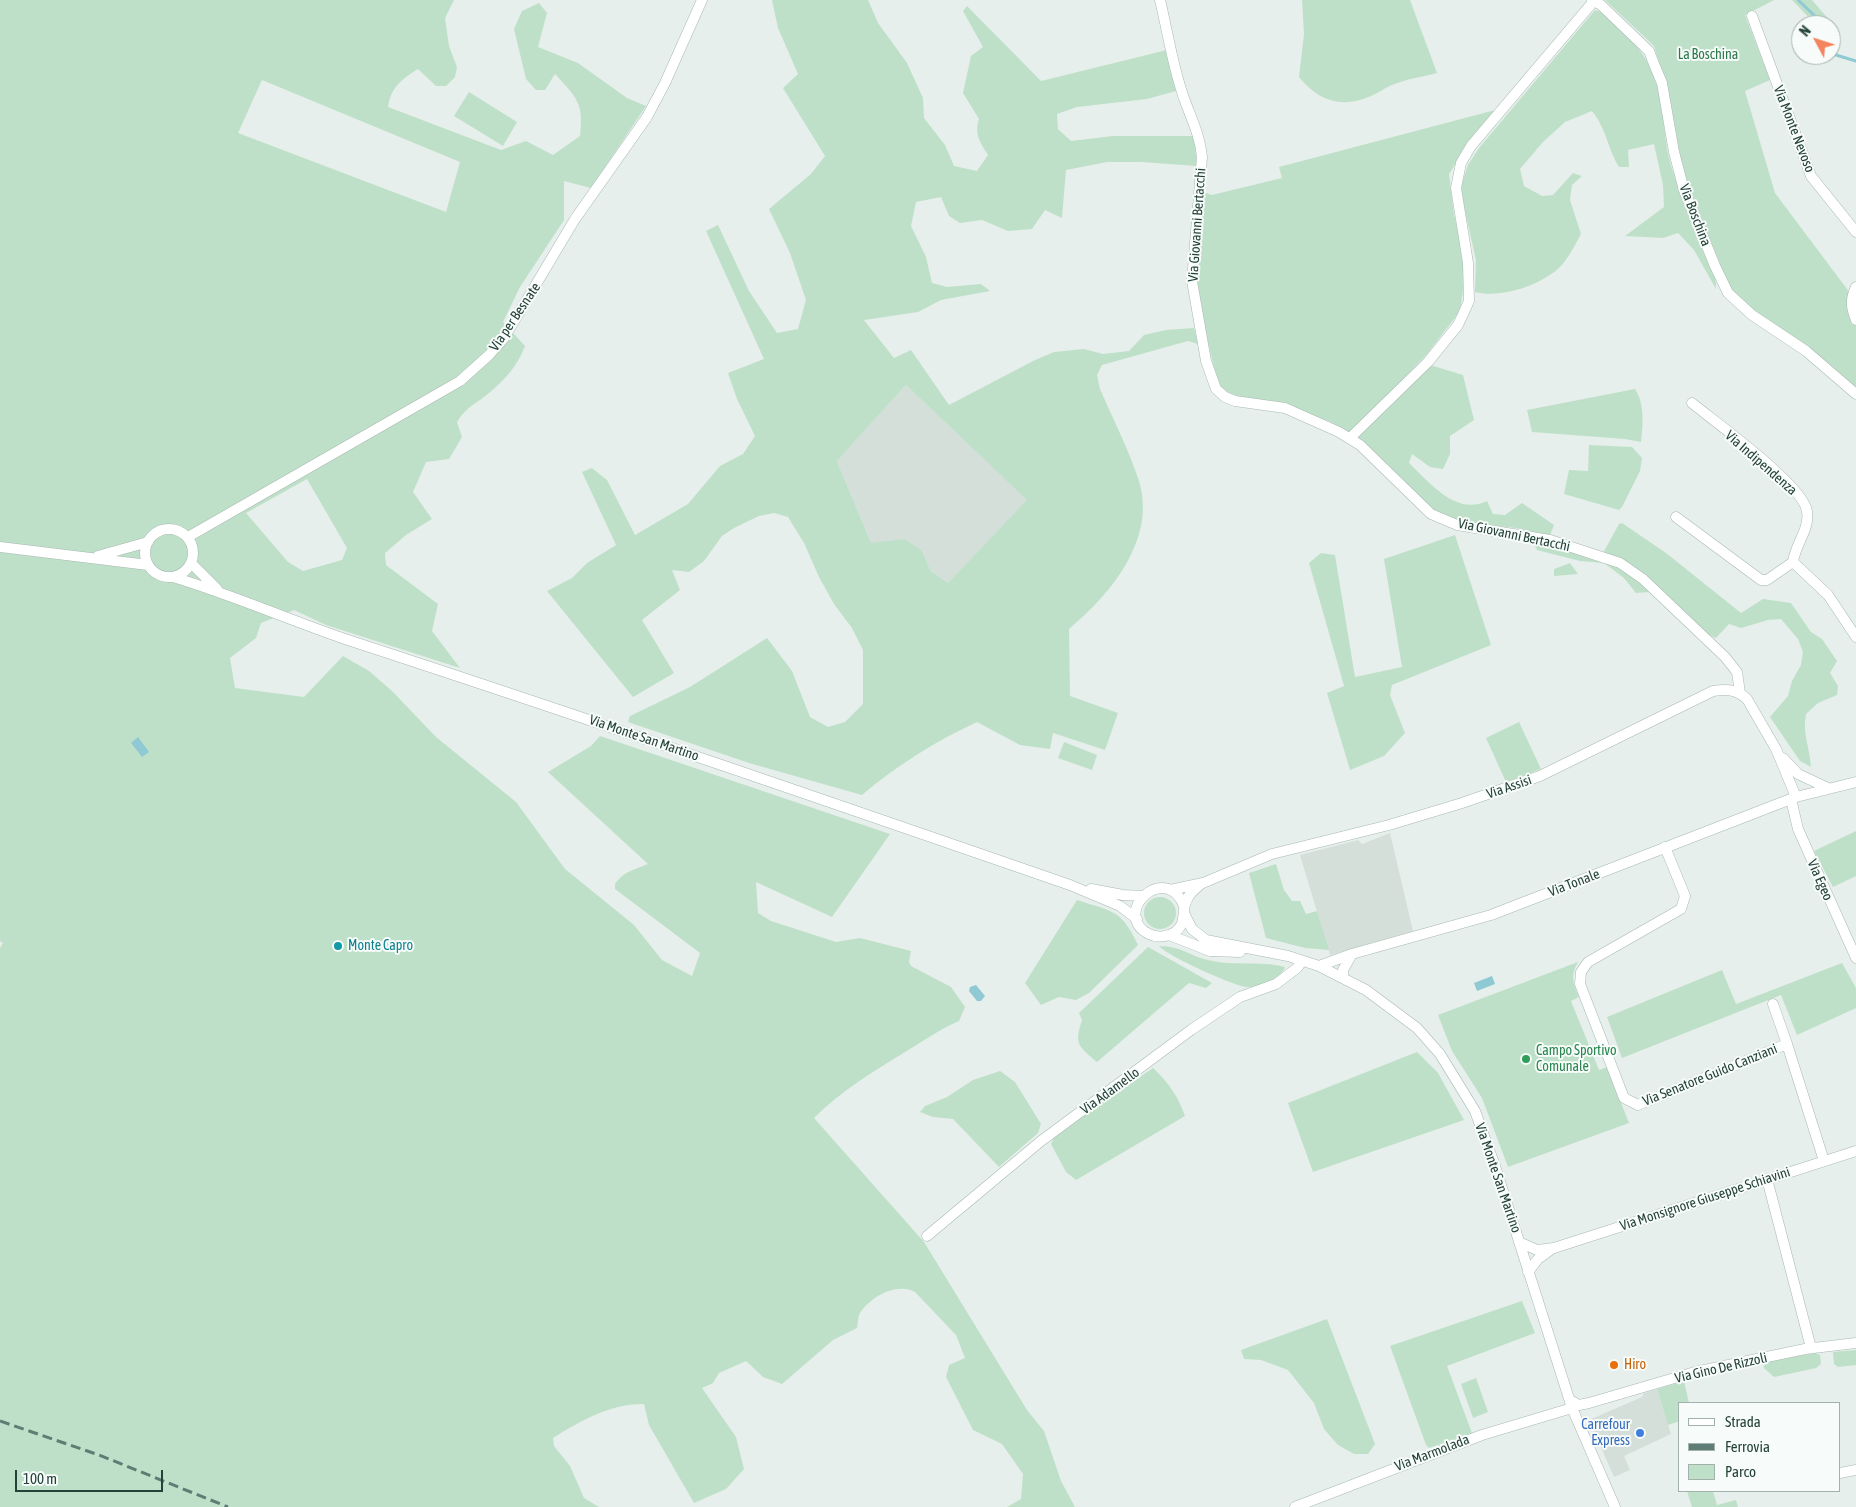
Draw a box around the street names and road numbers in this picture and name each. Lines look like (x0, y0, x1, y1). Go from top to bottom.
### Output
street label: Via Monte Nevoso (1770, 83, 1818, 175)
street label: Via Giovanni Bertacchi (1185, 167, 1209, 283)
street label: Via Boschina (1675, 182, 1715, 248)
street label: Via per Besnate (486, 280, 544, 354)
street label: Via Indipendenza (1722, 427, 1800, 499)
street label: Via Giovanni Bertacchi (1456, 515, 1572, 555)
street label: Via Monte San Martino (587, 711, 701, 765)
street label: Via Assisi (1484, 771, 1534, 803)
street label: Via Egeo (1804, 857, 1836, 903)
street label: Via Tonale (1546, 866, 1602, 900)
street label: Via Senatore Guido Canziani (1640, 1040, 1780, 1110)
street label: Via Adamello (1077, 1064, 1143, 1118)
street label: Via Monte San Martino (1471, 1121, 1525, 1235)
street label: Via Monsignore Giuseppe Schiavini (1618, 1164, 1792, 1234)
street label: Via Gino De Rizzoli (1673, 1349, 1769, 1387)
street label: Via Marmolada (1392, 1431, 1472, 1475)

